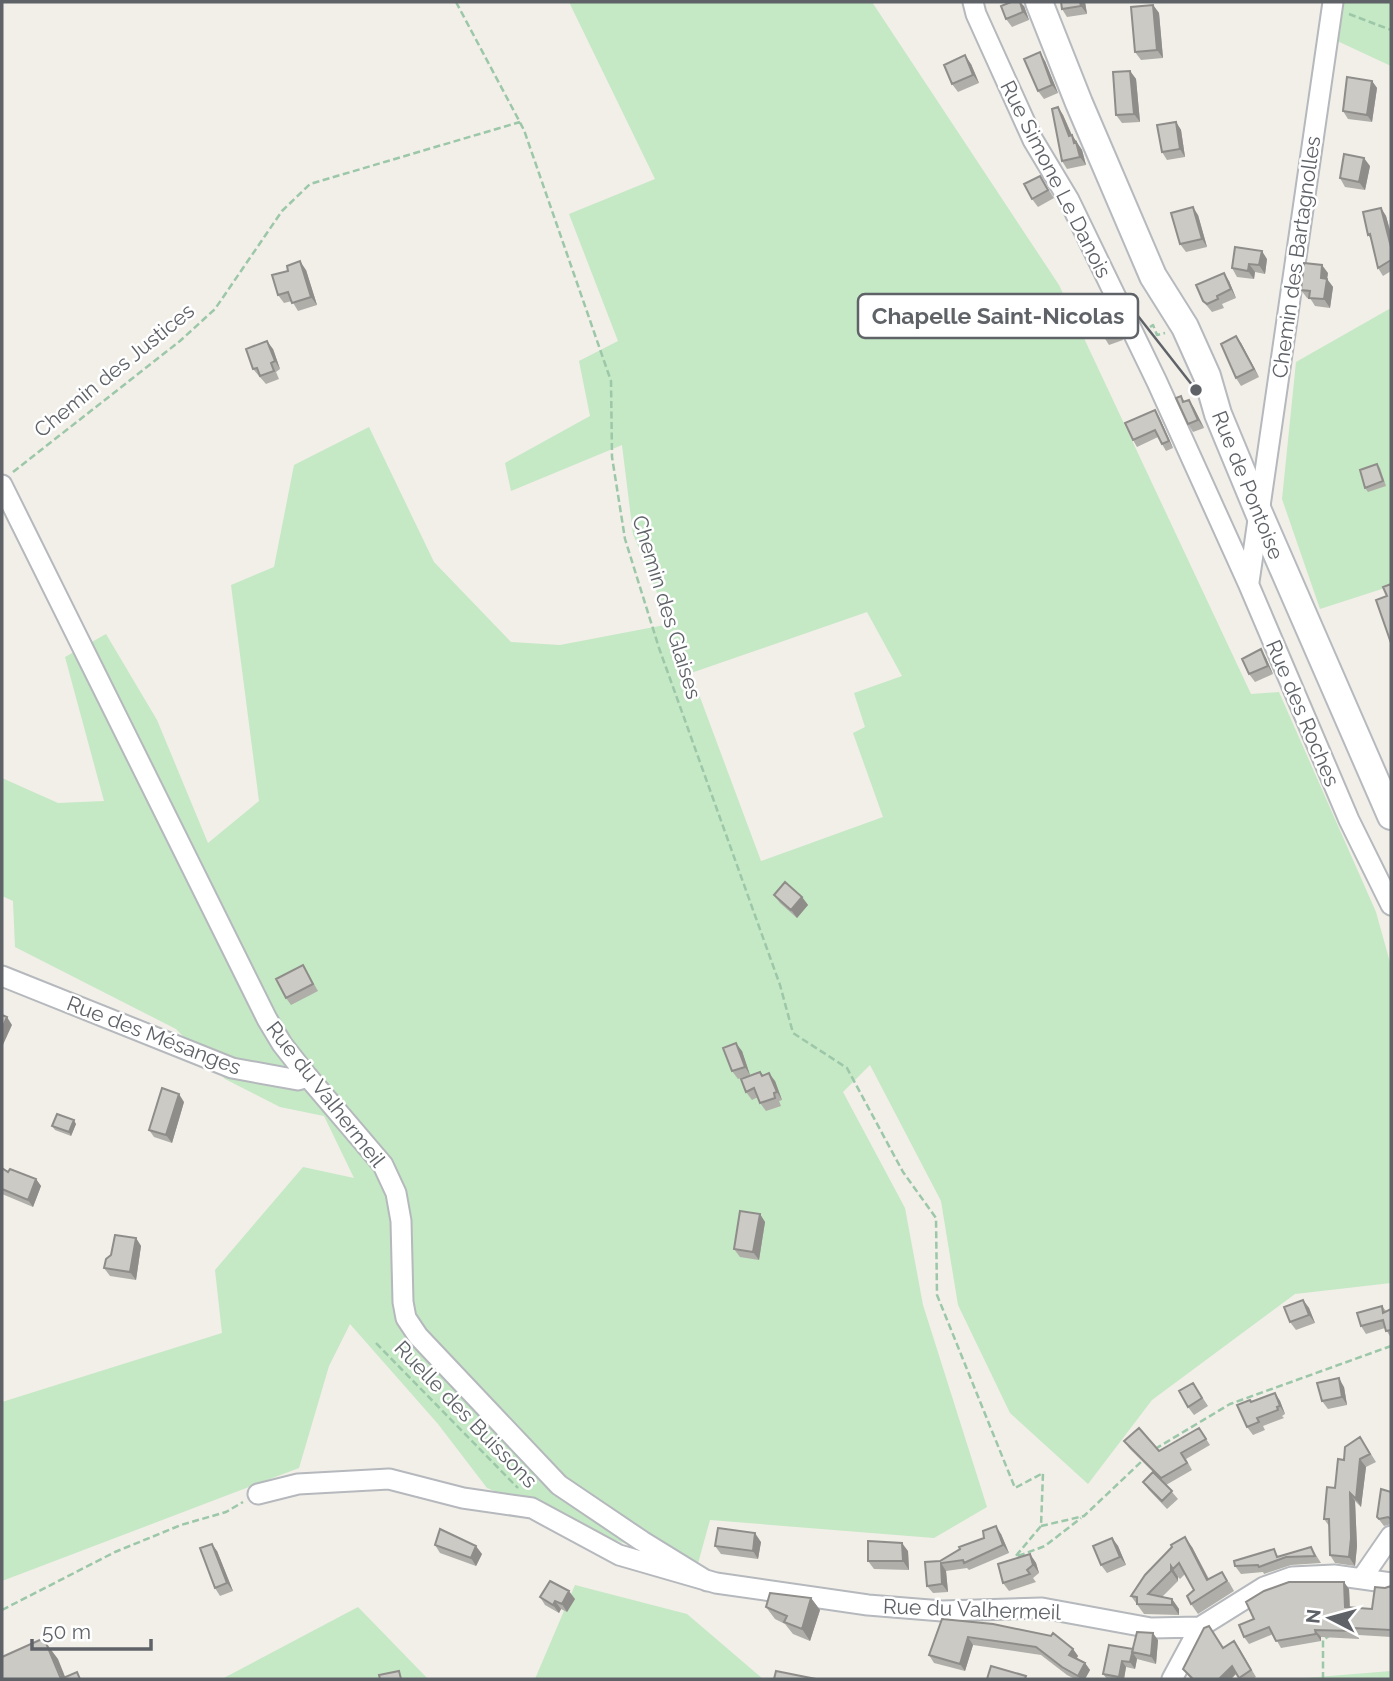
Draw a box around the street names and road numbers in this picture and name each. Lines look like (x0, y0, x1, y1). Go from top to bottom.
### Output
street label: Rue Simone Le Danois (995, 76, 1117, 282)
street label: Chemin des Bartagnolles (1267, 134, 1325, 380)
street label: Chemin des Justices (29, 298, 199, 442)
street label: Rue de Pontoise (1207, 407, 1289, 563)
street label: Chemin des Glaises (627, 512, 707, 702)
street label: Rue des Roches (1261, 636, 1345, 790)
street label: Rue des Mésanges (63, 990, 245, 1080)
street label: Rue du Valhermeil (261, 1016, 391, 1172)
street label: Ruelle des Buissons (389, 1335, 543, 1493)
street label: Rue du Valhermeil (883, 1593, 1062, 1625)

